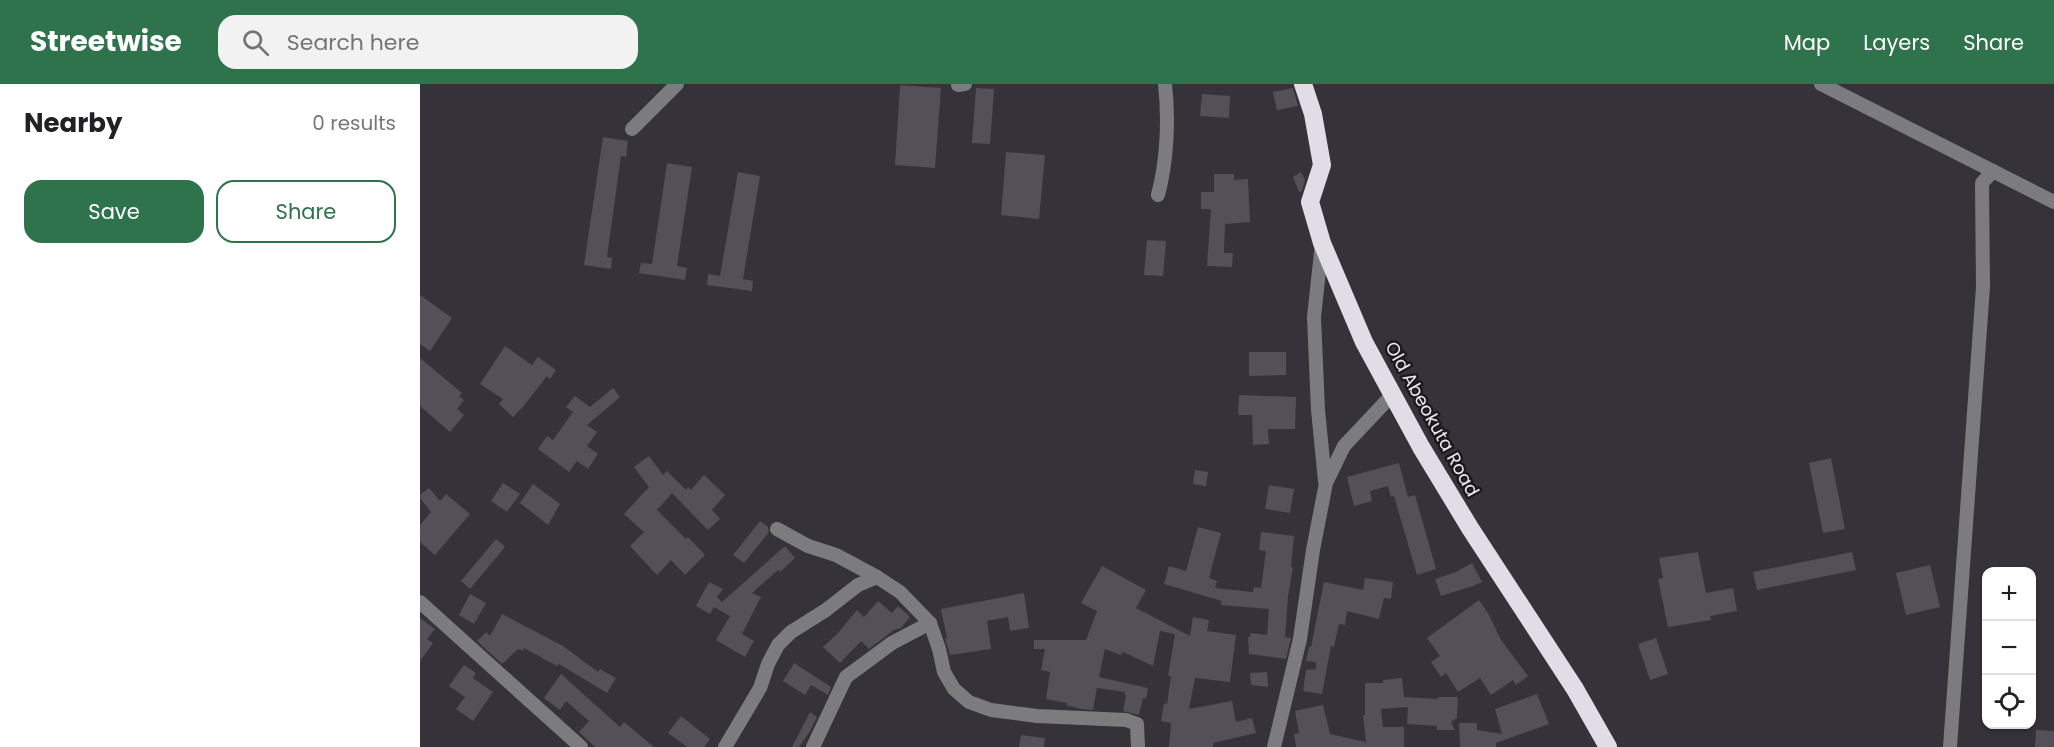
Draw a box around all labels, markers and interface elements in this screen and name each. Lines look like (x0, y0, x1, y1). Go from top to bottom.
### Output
search box (218, 15, 638, 69)
text: Streetwise (30, 22, 182, 61)
icon: search (239, 26, 272, 59)
text: Search here (287, 27, 419, 58)
text: Map (1784, 28, 1830, 57)
text: Layers (1863, 28, 1930, 57)
text: Share (1963, 28, 2024, 57)
text: Nearby (24, 105, 122, 141)
text: 0 results (312, 109, 396, 137)
button: Save (24, 180, 204, 243)
button: Share (216, 180, 396, 243)
street label: Old Abeokuta Road (1379, 337, 1485, 501)
map controls (1982, 567, 2036, 729)
button: + (1982, 567, 2036, 621)
button: − (1982, 621, 2036, 675)
button: locate (1982, 675, 2036, 729)

